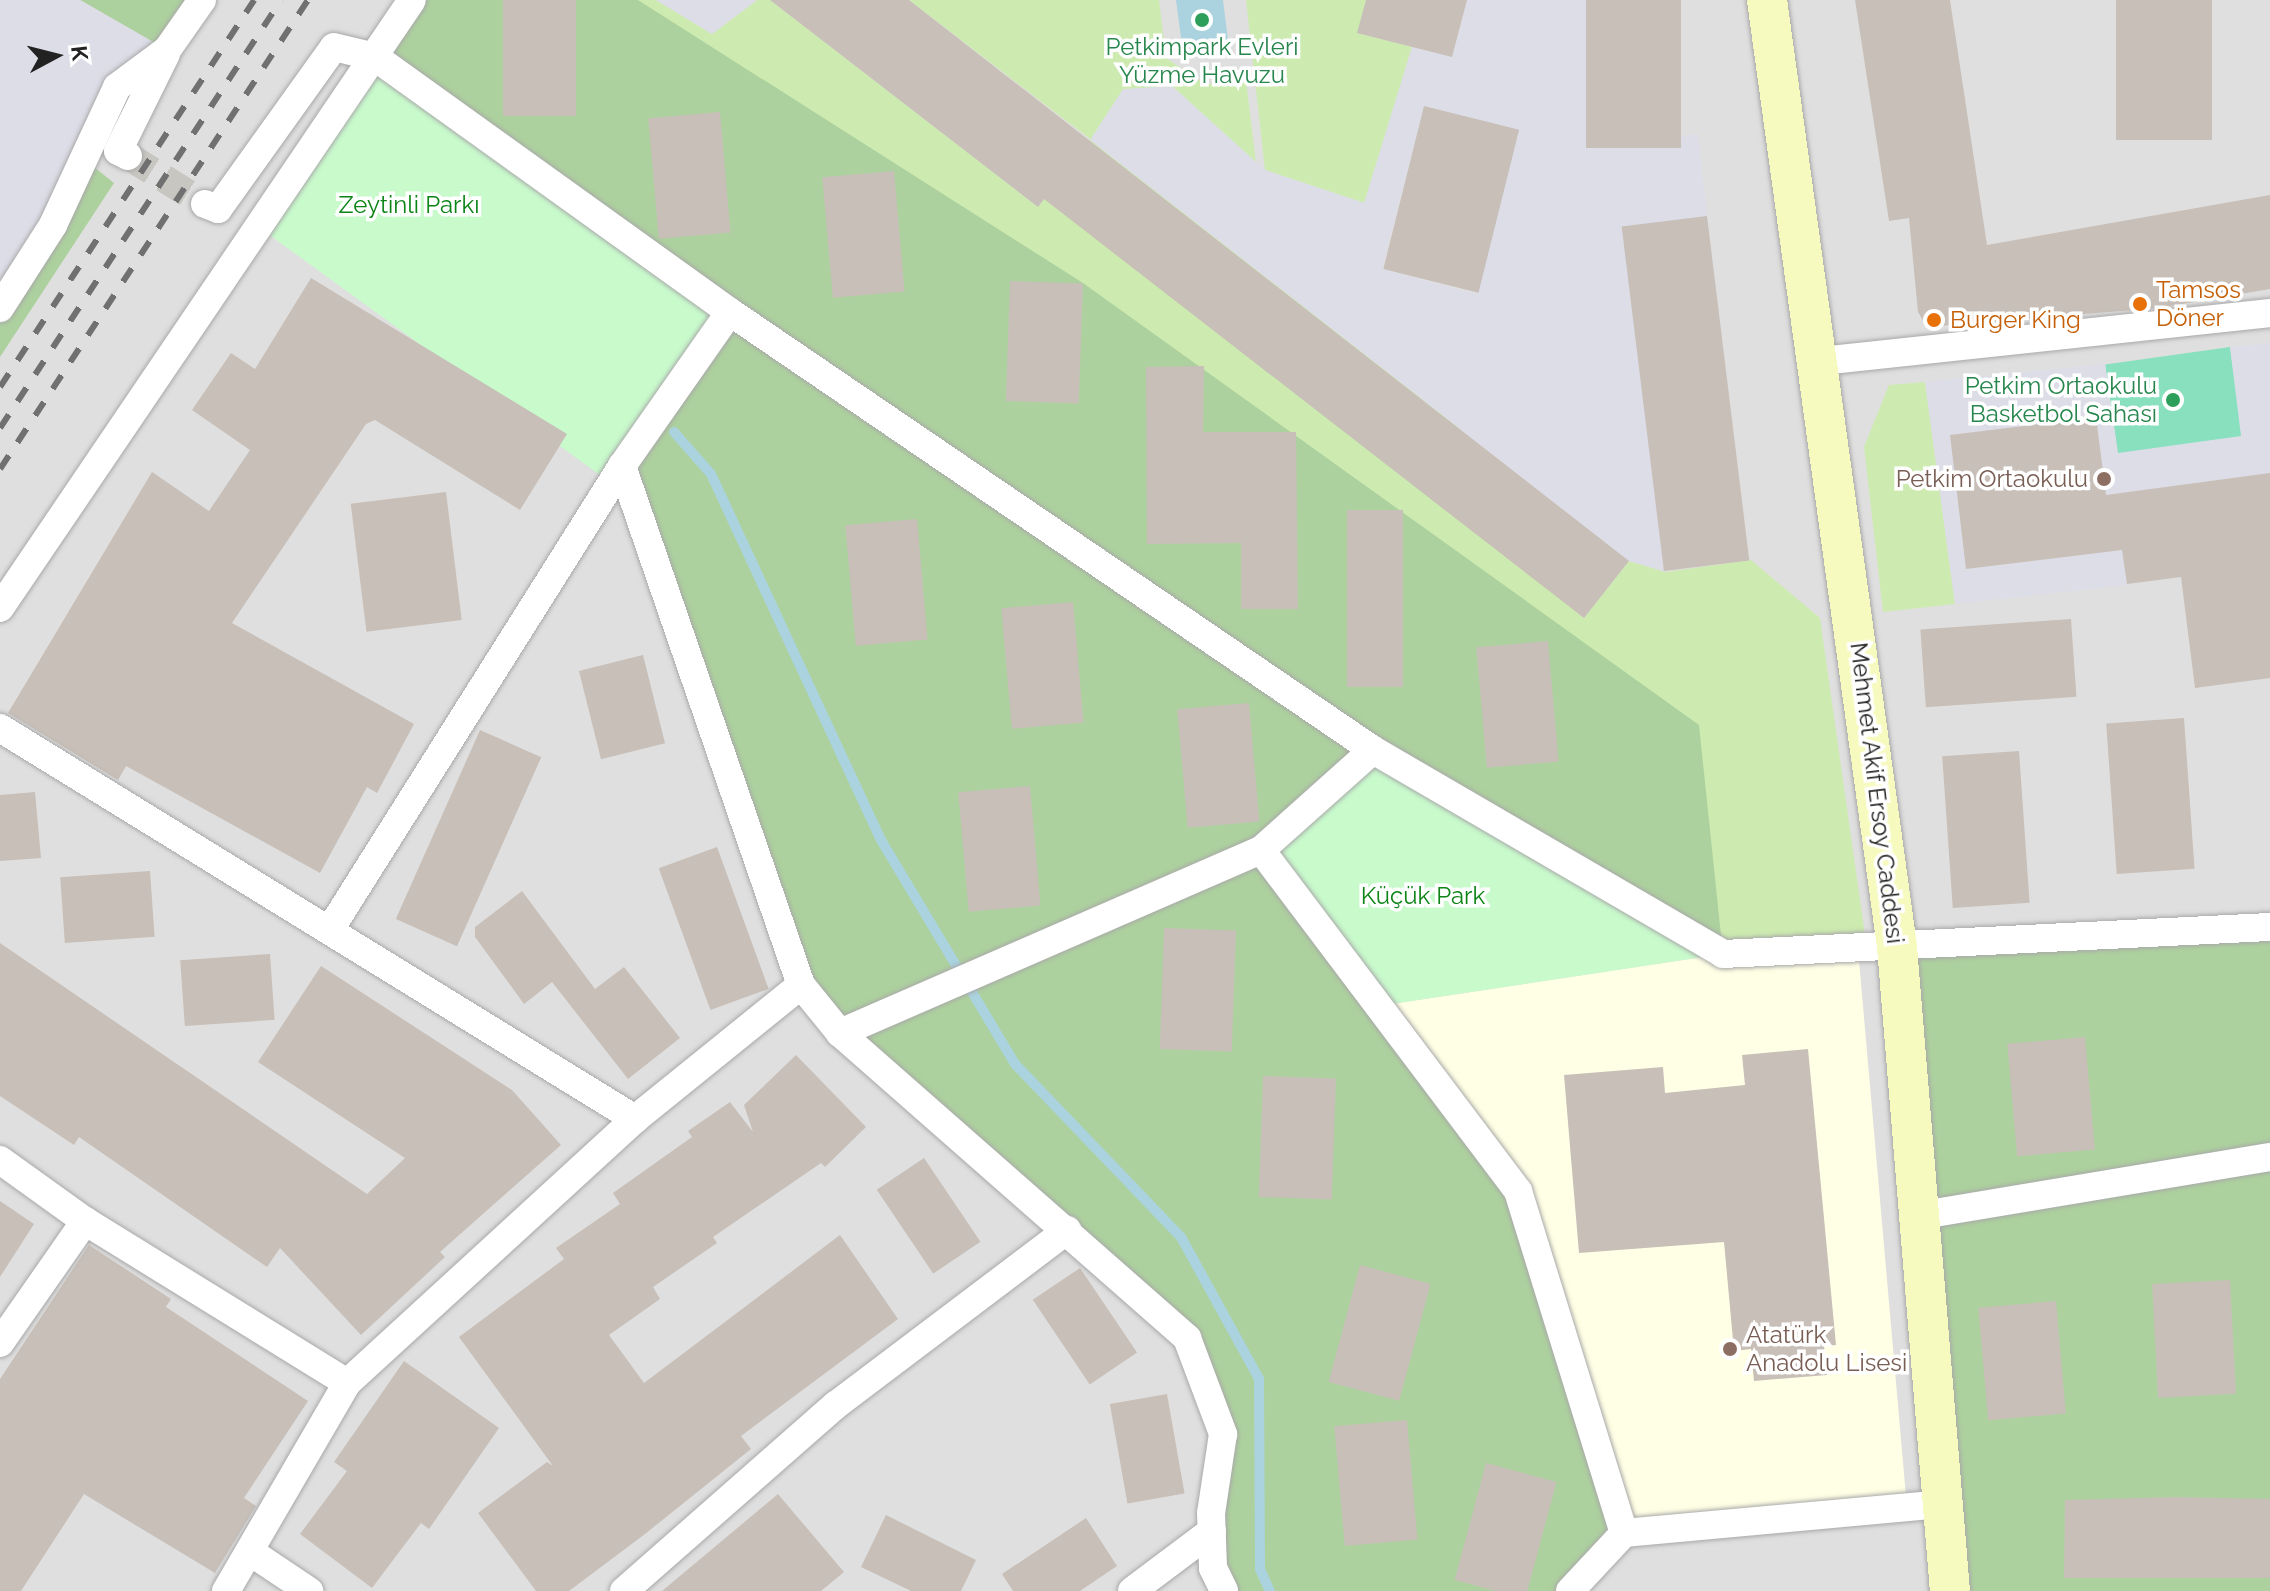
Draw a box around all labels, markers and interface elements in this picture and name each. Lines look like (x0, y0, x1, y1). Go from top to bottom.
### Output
marker: Petkimpark Evleri Yüzme Havuzu (1193, 11, 1211, 29)
north arrow (16, 16, 96, 96)
place label: Petkimpark Evleri Yüzme Havuzu (1105, 33, 1299, 89)
text: K (66, 44, 94, 62)
park label: Zeytinli Parkı (339, 191, 479, 219)
place label: Tamsos Döner (2156, 276, 2241, 332)
marker: Tamsos Döner (2131, 295, 2149, 313)
place label: Burger King (1950, 306, 2081, 334)
marker: Burger King (1925, 311, 1943, 329)
place label: Petkim Ortaokulu Basketbol Sahası (1965, 372, 2157, 428)
marker: Petkim Ortaokulu Basketbol Sahası (2164, 391, 2182, 409)
place label: Petkim Ortaokulu (1896, 465, 2088, 493)
marker: Petkim Ortaokulu (2095, 470, 2113, 488)
street label: Mehmet Akif Ersoy Caddesi (1844, 640, 1910, 946)
park label: Küçük Park (1361, 882, 1485, 910)
place label: Atatürk Anadolu Lisesi (1746, 1321, 1907, 1377)
marker: Atatürk Anadolu Lisesi (1721, 1340, 1739, 1358)

